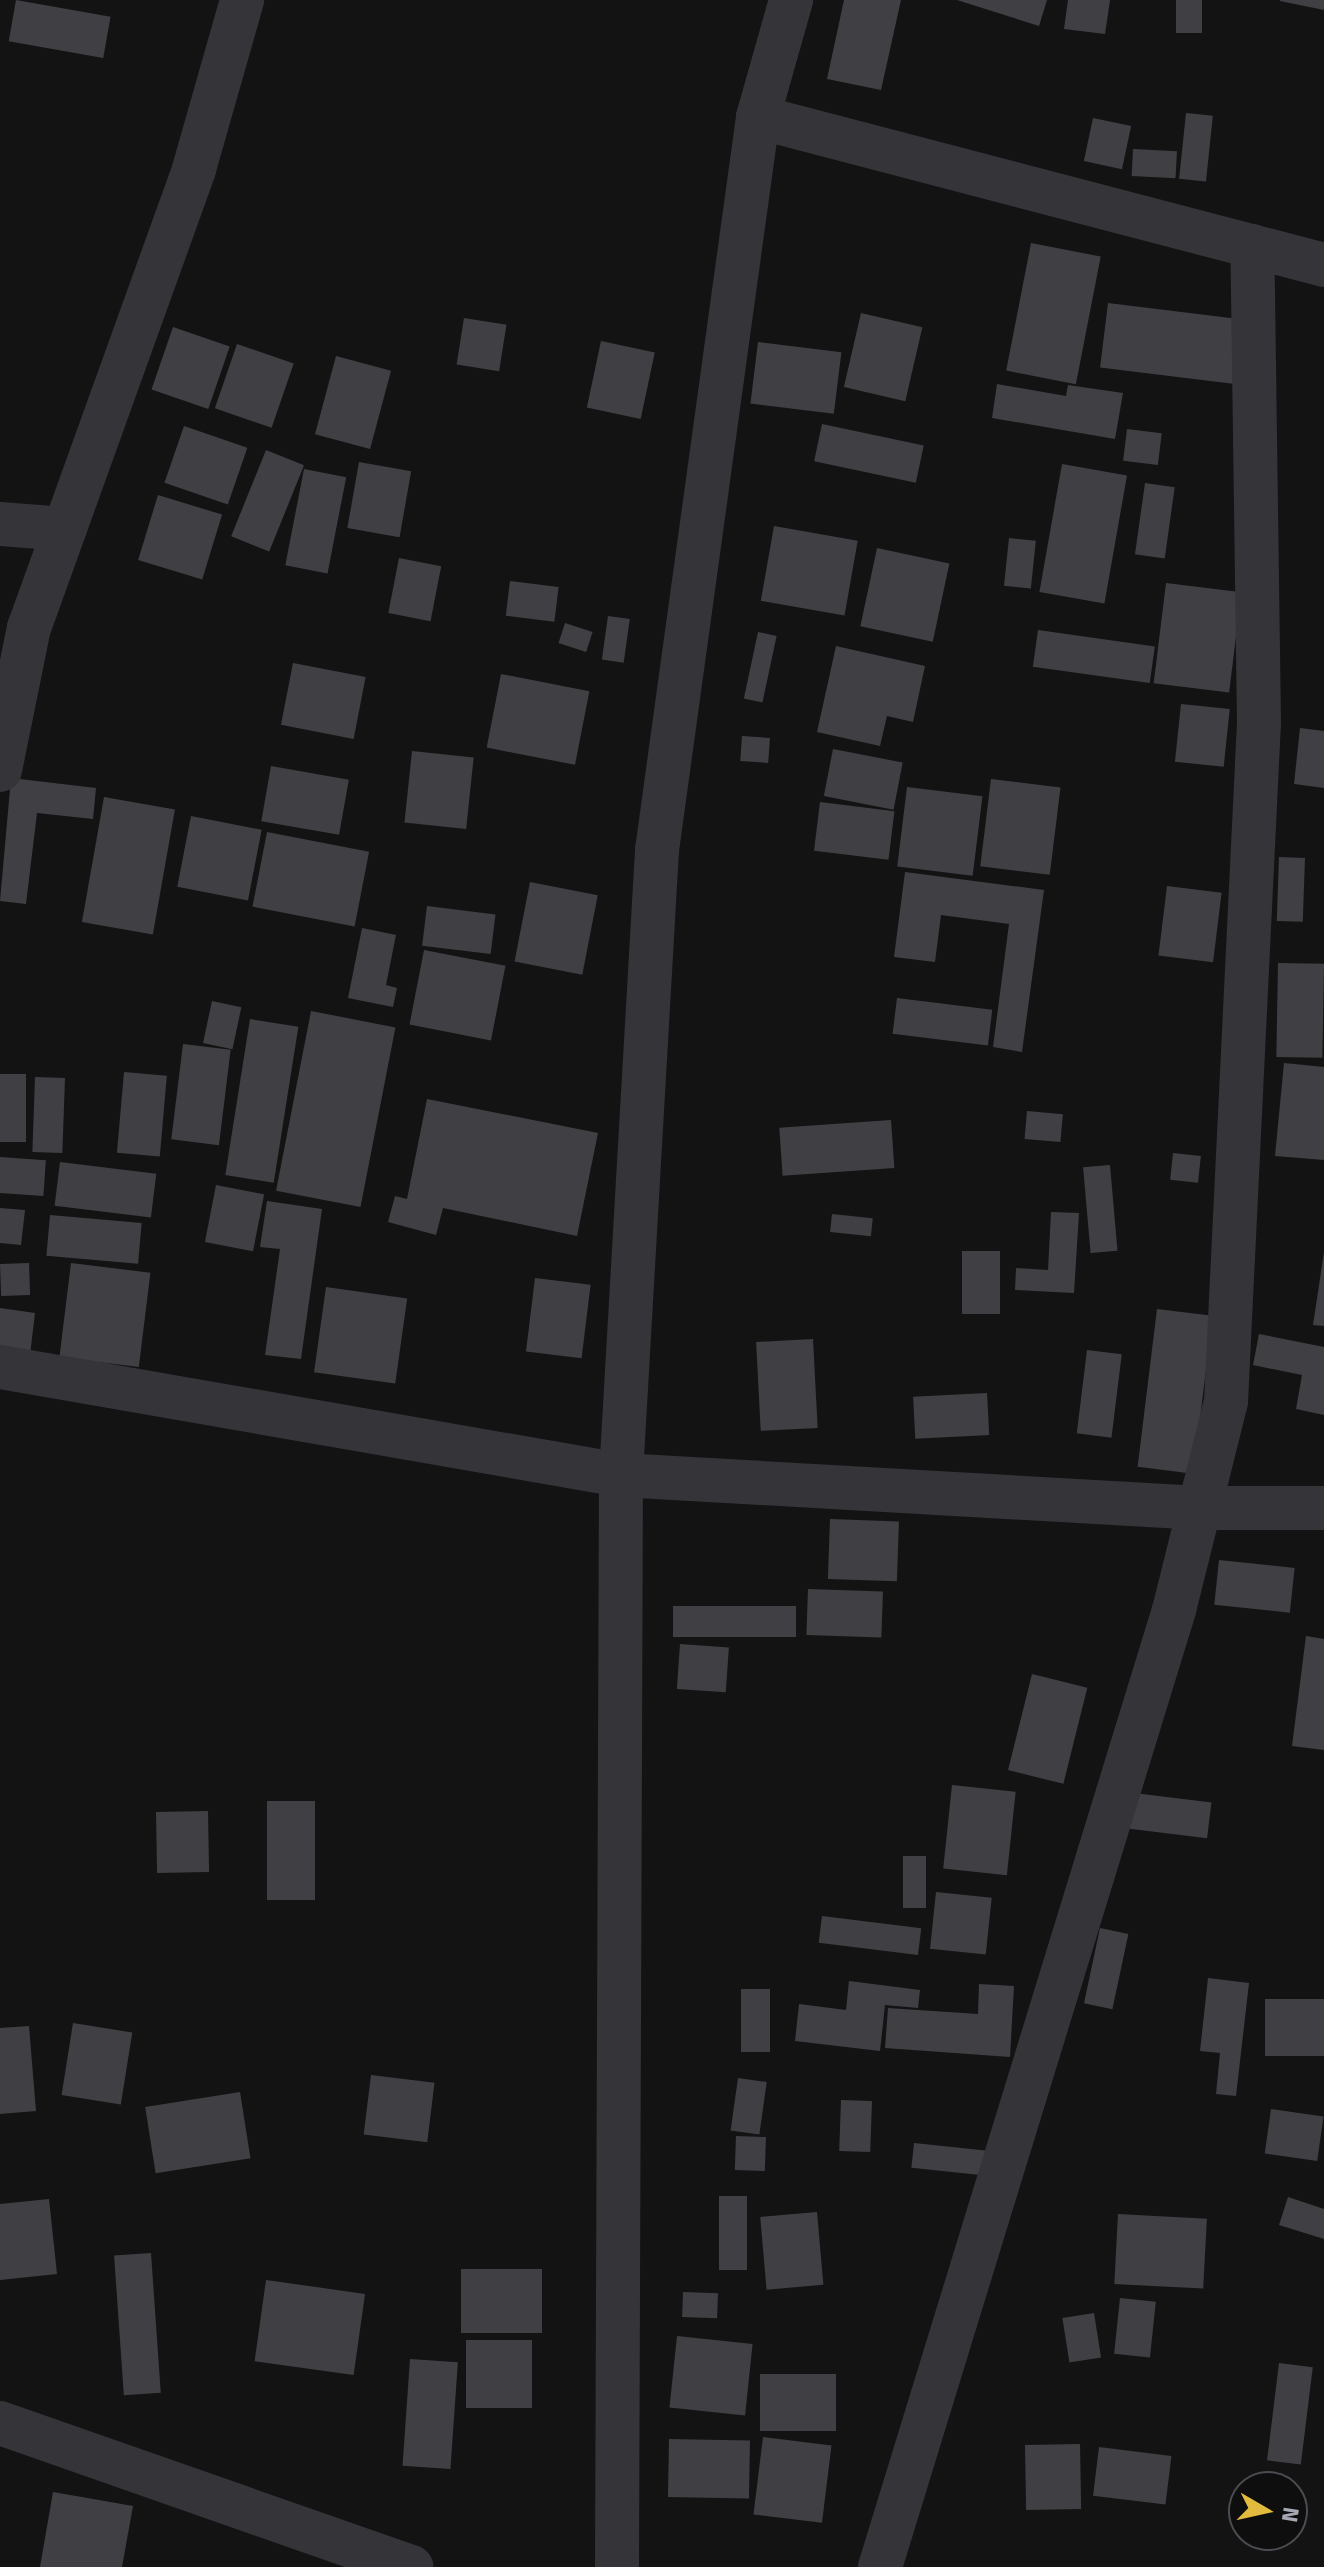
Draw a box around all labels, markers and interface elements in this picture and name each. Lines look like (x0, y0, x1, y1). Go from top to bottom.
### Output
north arrow (1228, 2471, 1308, 2551)
text: N (1276, 2505, 1305, 2524)

